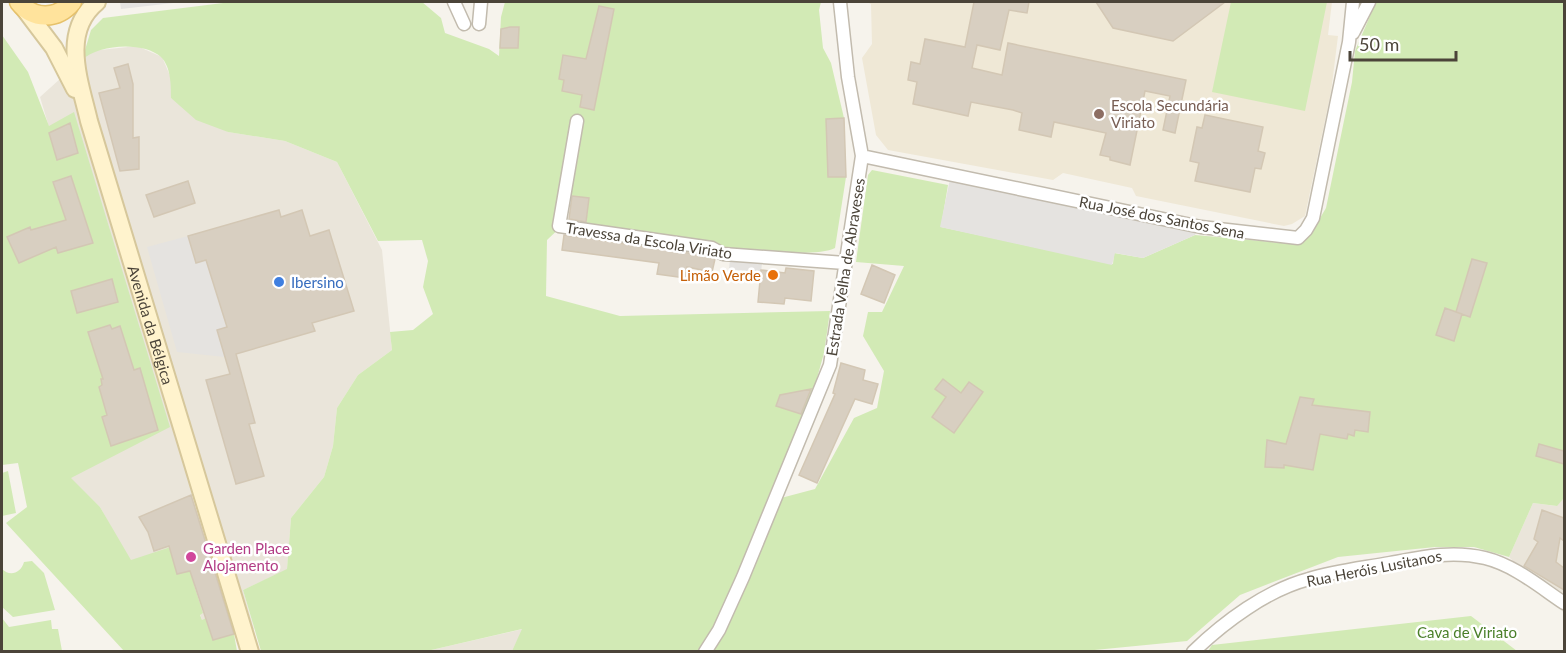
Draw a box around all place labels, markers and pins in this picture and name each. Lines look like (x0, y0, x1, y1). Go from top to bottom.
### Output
place label: Escola Secundária Viriato (1111, 96, 1229, 131)
marker: Escola Secundária Viriato (1092, 107, 1106, 121)
place label: Limão Verde (680, 266, 761, 284)
marker: Limão Verde (766, 268, 780, 282)
place label: Ibersino (291, 273, 344, 291)
marker: Ibersino (272, 275, 286, 289)
place label: Garden Place Alojamento (203, 539, 290, 574)
marker: Garden Place Alojamento (184, 550, 198, 564)

